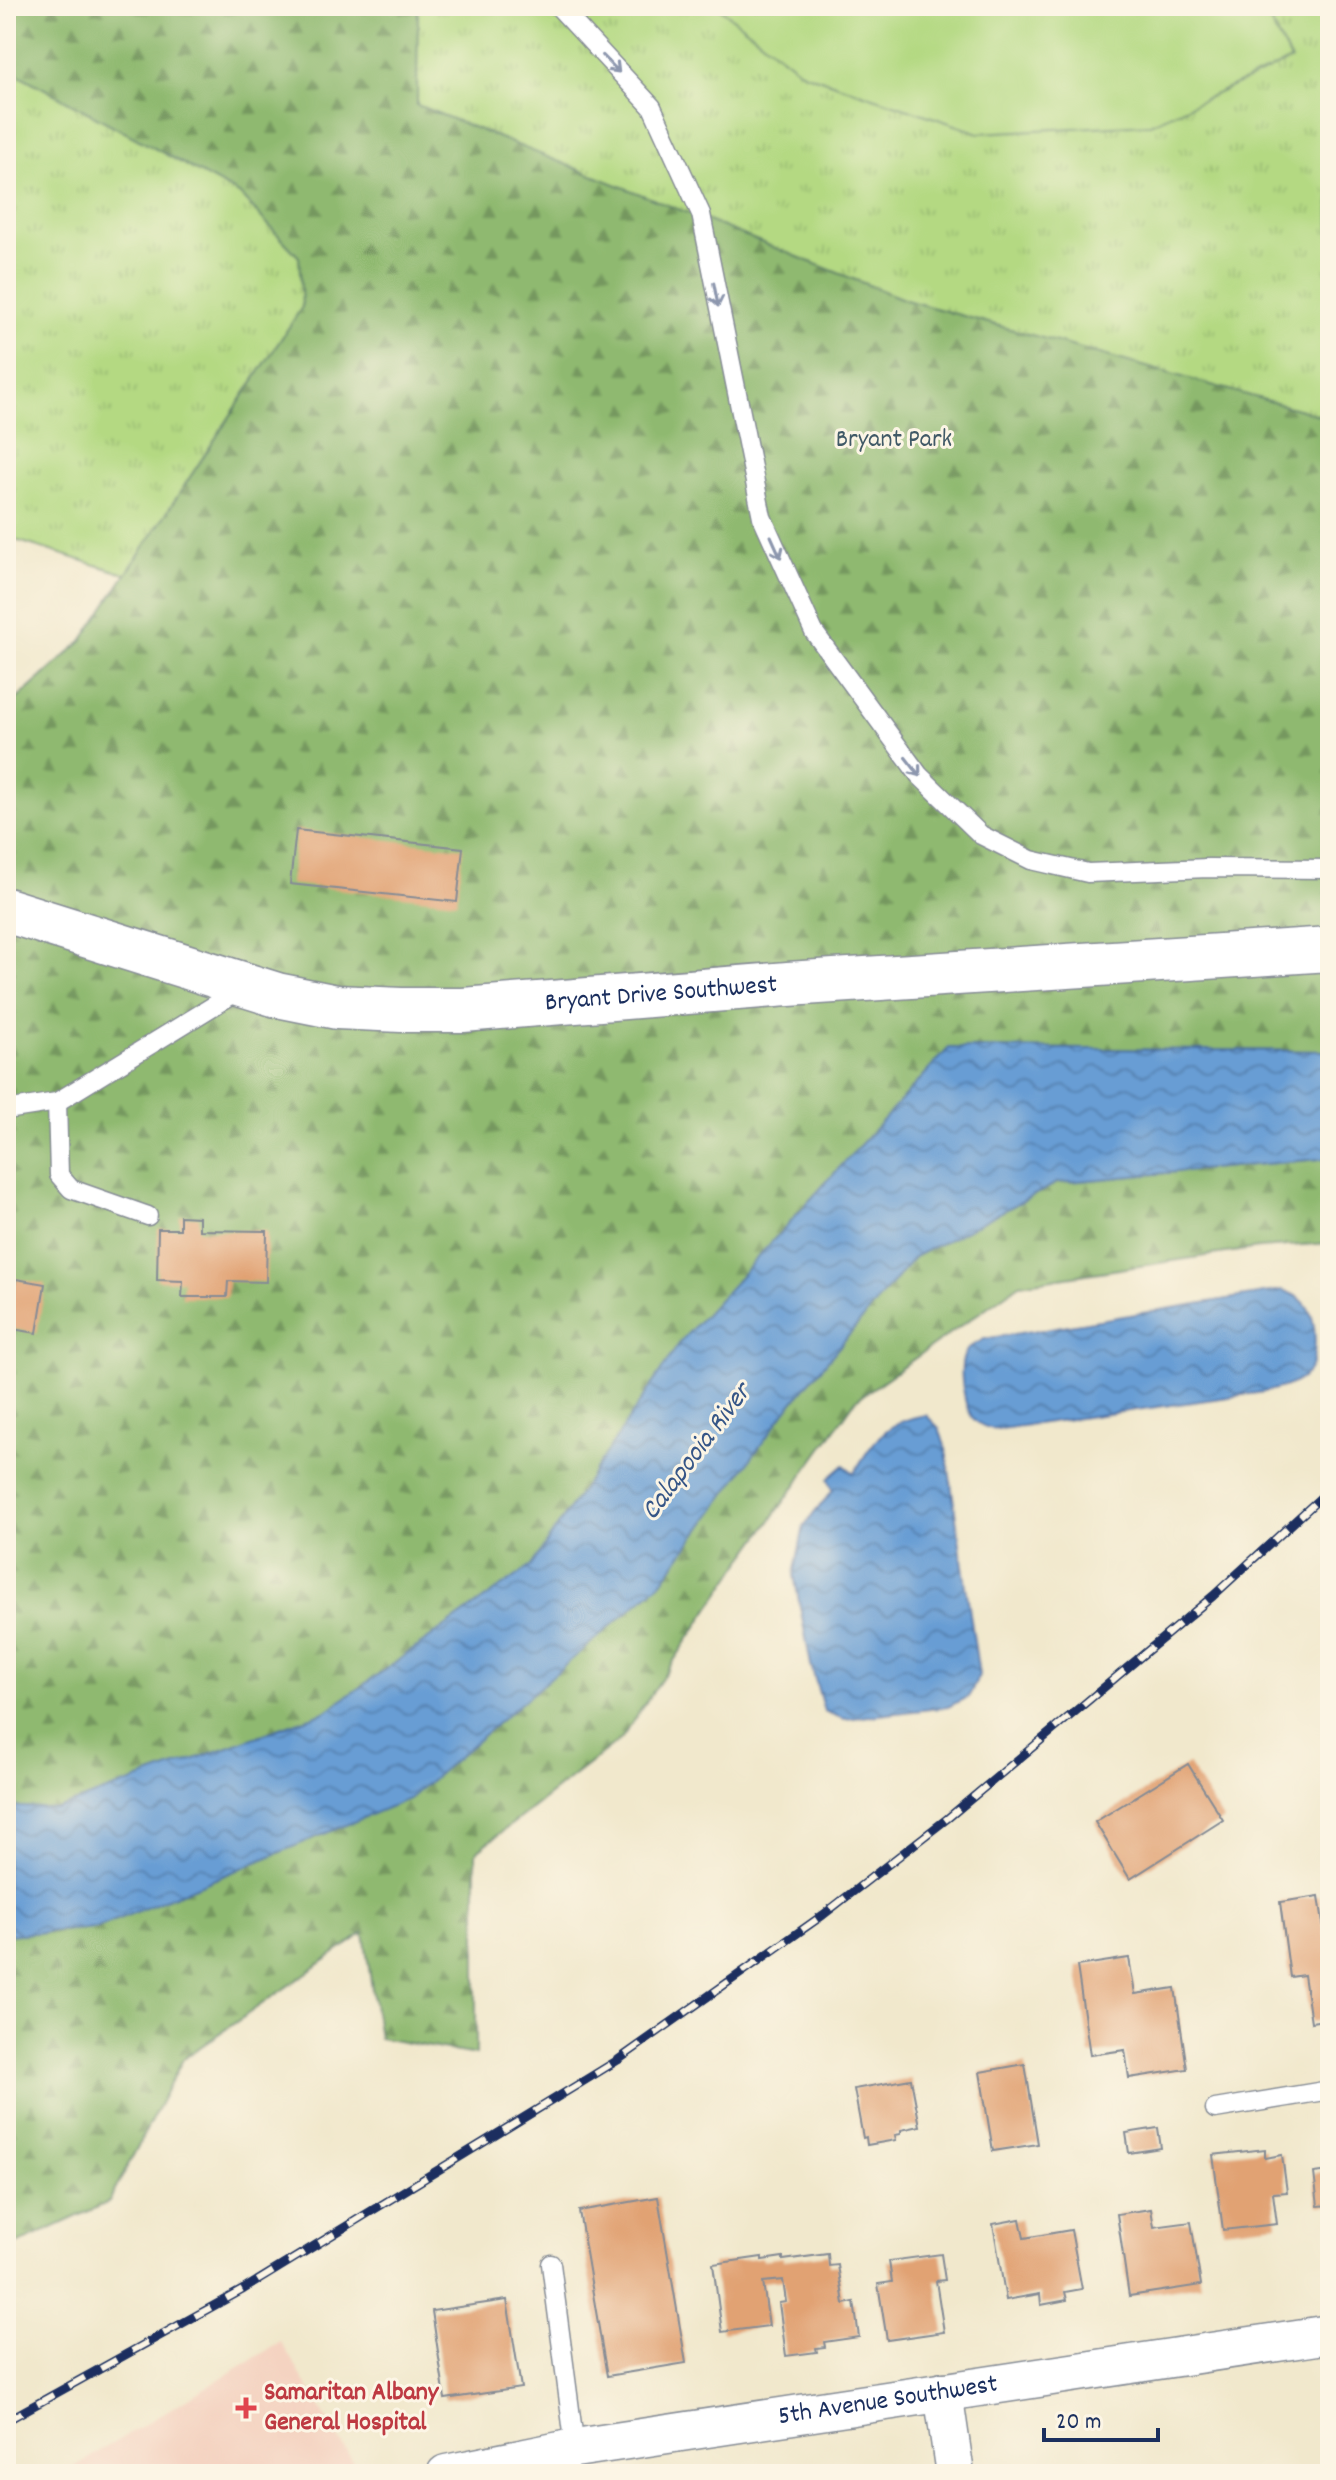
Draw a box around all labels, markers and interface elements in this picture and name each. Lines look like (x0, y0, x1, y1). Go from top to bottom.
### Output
one-way arrow (601, 54, 620, 74)
one-way arrow (709, 282, 724, 307)
park label: Bryant Park (836, 422, 952, 459)
one-way arrow (769, 535, 784, 559)
one-way arrow (904, 756, 922, 777)
street label: Bryant Drive Southwest (543, 966, 779, 1022)
water label: Calapooia River (633, 1373, 765, 1530)
street label: 5th Avenue Southwest (776, 2366, 1000, 2436)
place label: Samaritan Albany General Hospital (264, 2375, 440, 2442)
scale bar (1044, 2392, 1158, 2442)
marker: Samaritan Albany General Hospital (235, 2397, 257, 2419)
text: 20 m (1056, 2406, 1102, 2440)

